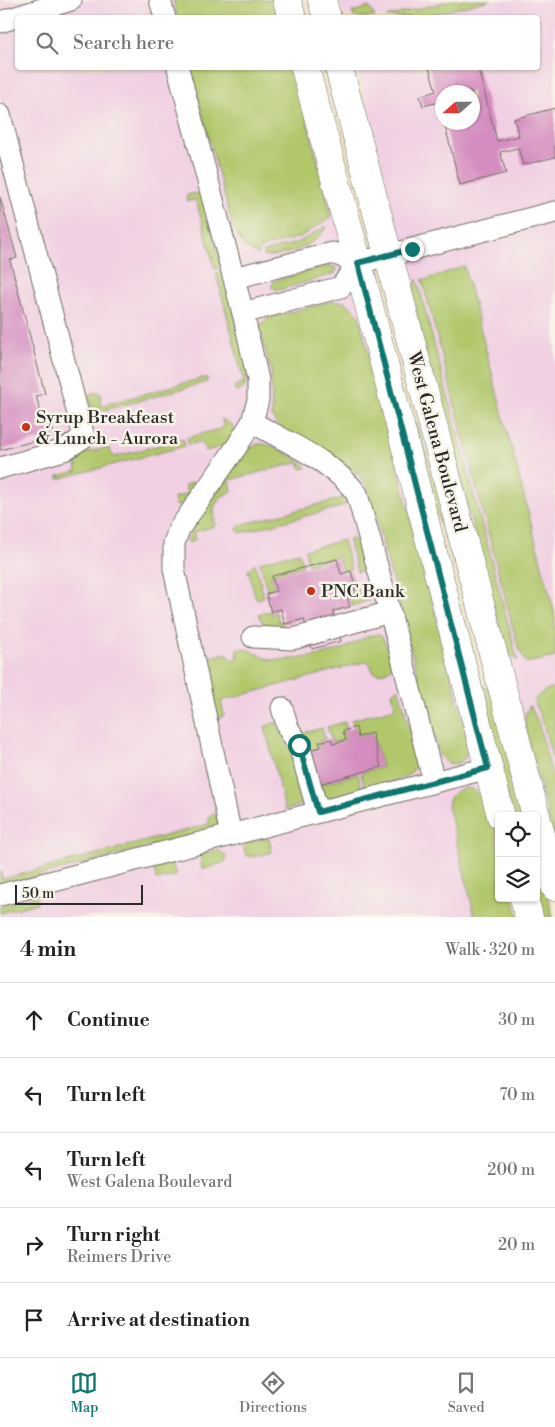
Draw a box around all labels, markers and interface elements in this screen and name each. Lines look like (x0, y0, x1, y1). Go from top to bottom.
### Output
search box (15, 15, 540, 70)
icon: search (33, 29, 61, 57)
text: Search here (73, 31, 174, 55)
north arrow (435, 85, 480, 130)
route end (401, 238, 424, 261)
street label: West Galena Boulevard (402, 348, 472, 536)
place label: Syrup Breakfeast & Lunch - Aurora (36, 406, 179, 450)
marker: Syrup Breakfeast & Lunch - Aurora (20, 421, 32, 433)
place label: PNC Bank (321, 580, 406, 603)
marker: PNC Bank (305, 585, 317, 597)
route start (288, 734, 311, 757)
map controls (495, 812, 540, 902)
button: locate (495, 812, 540, 857)
button: layers (495, 857, 540, 902)
scale bar (15, 882, 142, 905)
text: 50 m (22, 885, 54, 903)
text: 4 min (20, 937, 76, 963)
text: Walk · 320 m (445, 940, 535, 960)
icon: ahead (20, 1006, 48, 1034)
text: Continue (67, 1008, 150, 1032)
text: 30 m (498, 1010, 535, 1030)
icon: left (20, 1081, 48, 1109)
text: Turn left (67, 1083, 146, 1107)
text: 70 m (499, 1085, 535, 1105)
text: Turn left (67, 1148, 146, 1172)
icon: left (20, 1156, 48, 1184)
text: 200 m (487, 1160, 535, 1180)
text: West Galena Boulevard (67, 1172, 232, 1192)
text: Turn right (67, 1223, 160, 1247)
icon: right (20, 1231, 48, 1259)
text: 20 m (498, 1235, 535, 1255)
text: Reimers Drive (67, 1247, 171, 1267)
icon: arrive (20, 1306, 48, 1334)
text: Arrive at destination (67, 1308, 250, 1332)
tab: Map (70, 1369, 98, 1417)
tab: Directions (239, 1369, 307, 1417)
tab: Saved (448, 1369, 485, 1417)

